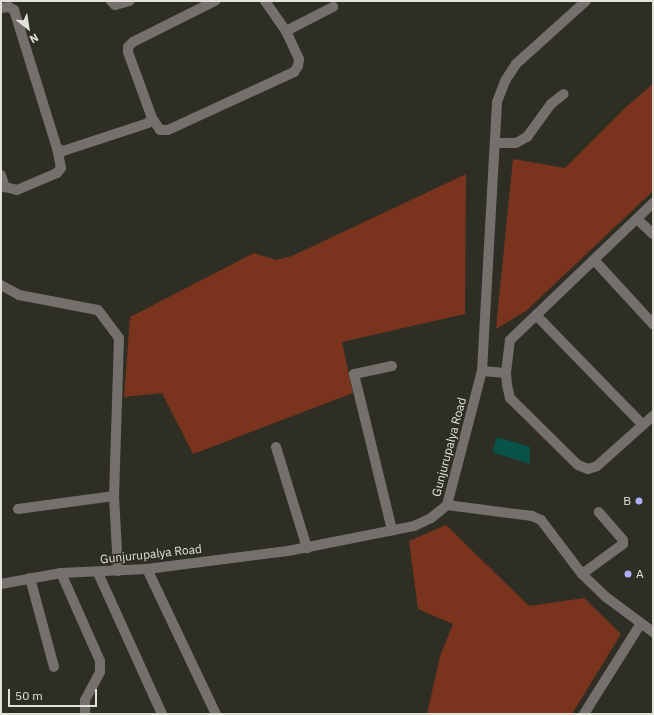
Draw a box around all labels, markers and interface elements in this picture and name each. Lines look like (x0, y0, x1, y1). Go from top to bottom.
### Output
north arrow (8, 8, 48, 48)
text: N (27, 30, 41, 46)
street label: Gunjurupalya Road (429, 396, 469, 498)
place label: B (623, 494, 631, 508)
marker: B (634, 496, 644, 506)
street label: Gunjurupalya Road (99, 541, 203, 567)
place label: A (636, 567, 644, 581)
marker: A (623, 569, 633, 579)
scale bar (10, 681, 99, 707)
text: 50 m (15, 688, 43, 703)

